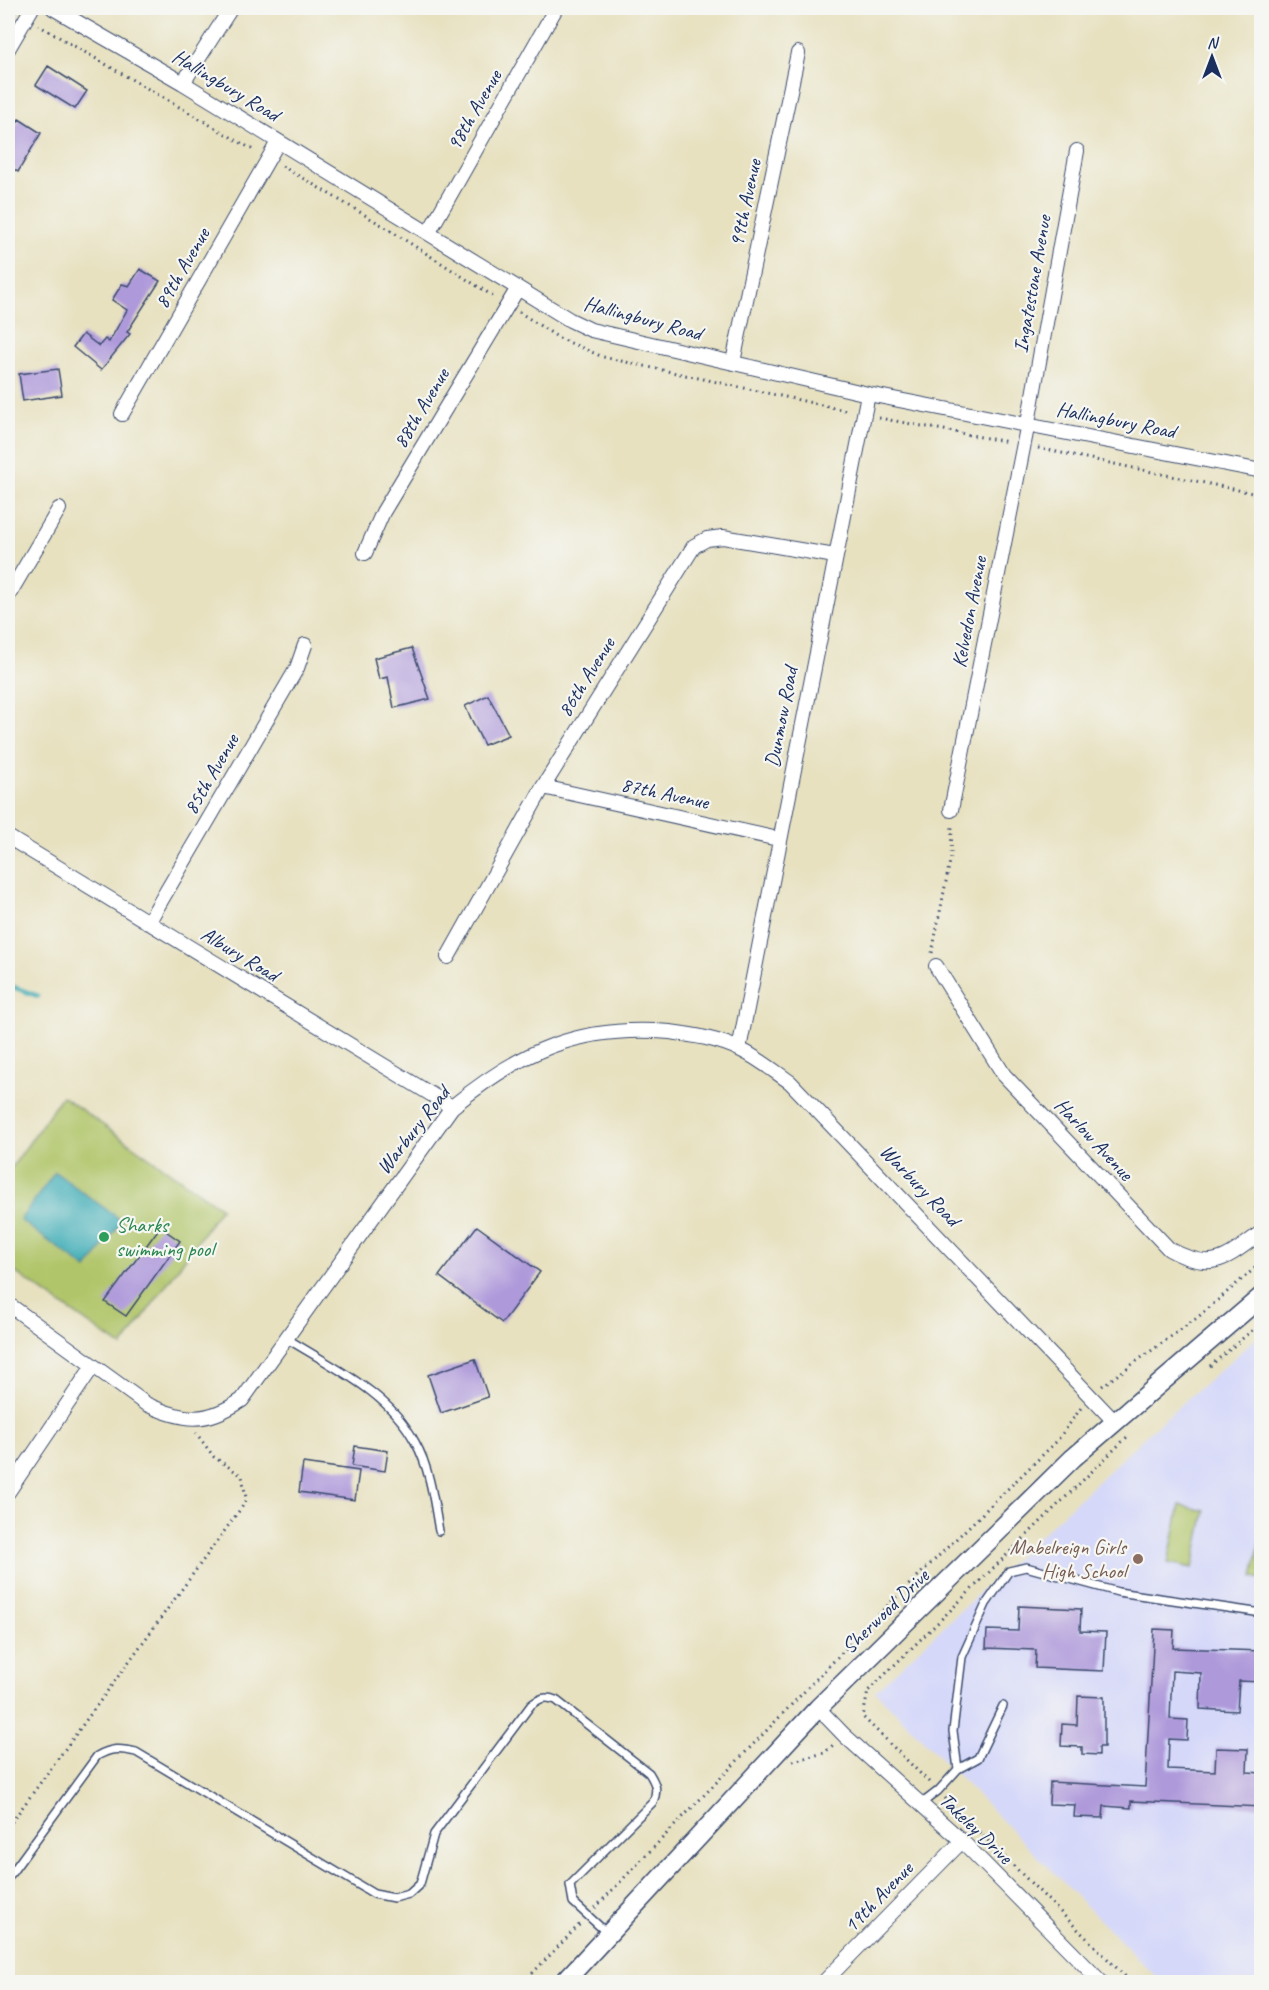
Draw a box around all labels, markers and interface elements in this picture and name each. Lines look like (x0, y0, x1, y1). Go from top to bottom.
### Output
north arrow (1182, 27, 1242, 87)
text: N (1207, 33, 1220, 53)
street label: Hallingbury Road (168, 43, 288, 129)
street label: 98th Avenue (441, 64, 508, 155)
street label: 99th Avenue (723, 156, 767, 249)
street label: Ingatestone Avenue (1007, 211, 1057, 355)
street label: 89th Avenue (149, 222, 216, 313)
street label: Hallingbury Road (581, 290, 708, 347)
street label: 88th Avenue (387, 362, 456, 453)
street label: Hallingbury Road (1054, 396, 1181, 445)
street label: Kelvedon Avenue (946, 553, 993, 670)
street label: 86th Avenue (551, 631, 621, 722)
street label: Dunmow Road (759, 661, 804, 769)
street label: 85th Avenue (178, 728, 245, 819)
street label: 87th Avenue (619, 771, 712, 815)
street label: Albury Road (196, 921, 287, 989)
street label: Warbury Road (371, 1078, 458, 1179)
street label: Harlow Avenue (1049, 1092, 1140, 1187)
street label: Warbury Road (874, 1138, 968, 1234)
place label: Sharks swimming pool (116, 1212, 217, 1262)
marker: Sharks swimming pool (97, 1230, 111, 1244)
place label: Mabelreign Girls High School (1009, 1534, 1129, 1584)
marker: Mabelreign Girls High School (1131, 1552, 1145, 1566)
street label: Sherwood Drive (836, 1562, 935, 1659)
street label: Takeley Drive (934, 1787, 1019, 1870)
street label: 19th Avenue (838, 1855, 919, 1938)

